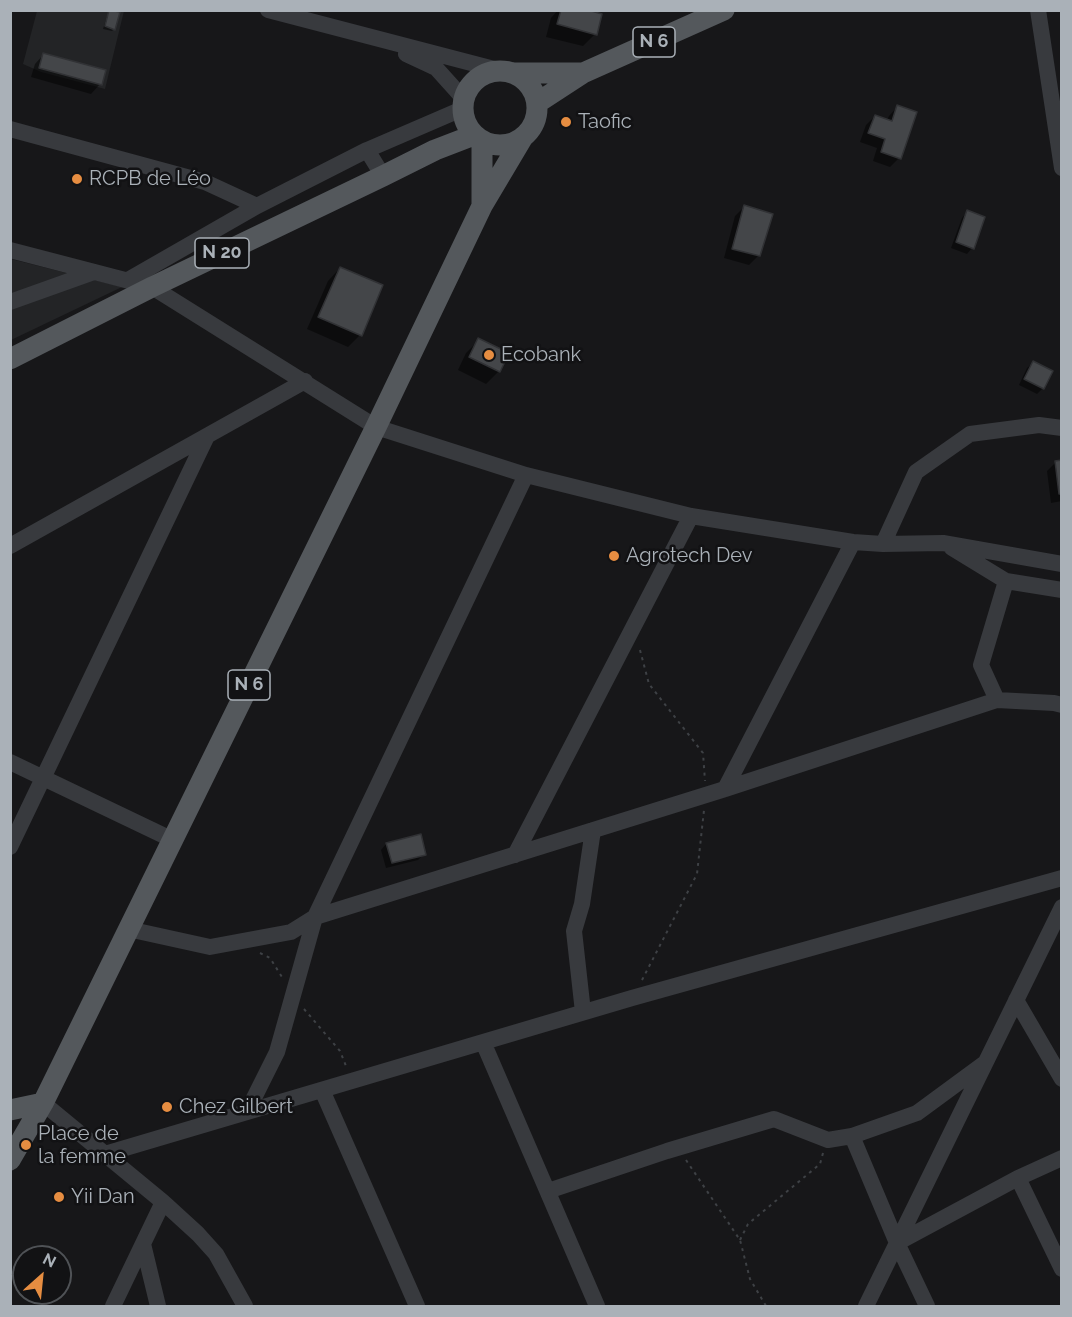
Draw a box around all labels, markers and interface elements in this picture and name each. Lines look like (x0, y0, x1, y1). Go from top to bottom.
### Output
road number: N 6 (633, 27, 675, 57)
place label: Taofic (578, 110, 632, 134)
marker: Taofic (559, 115, 573, 129)
place label: RCPB de Léo (89, 167, 211, 191)
marker: RCPB de Léo (70, 172, 84, 186)
road number: N 20 (195, 238, 249, 268)
place label: Ecobank (501, 343, 581, 367)
marker: Ecobank (482, 348, 496, 362)
place label: Agrotech Dev (626, 544, 752, 568)
marker: Agrotech Dev (607, 549, 621, 563)
road number: N 6 (228, 670, 270, 700)
place label: Chez Gilbert (179, 1095, 293, 1119)
marker: Chez Gilbert (160, 1100, 174, 1114)
place label: Place de la femme (38, 1122, 126, 1169)
marker: Place de la femme (19, 1138, 33, 1152)
place label: Yii Dan (71, 1185, 135, 1209)
marker: Yii Dan (52, 1190, 66, 1204)
north arrow (12, 1245, 72, 1305)
text: N (40, 1249, 59, 1272)

